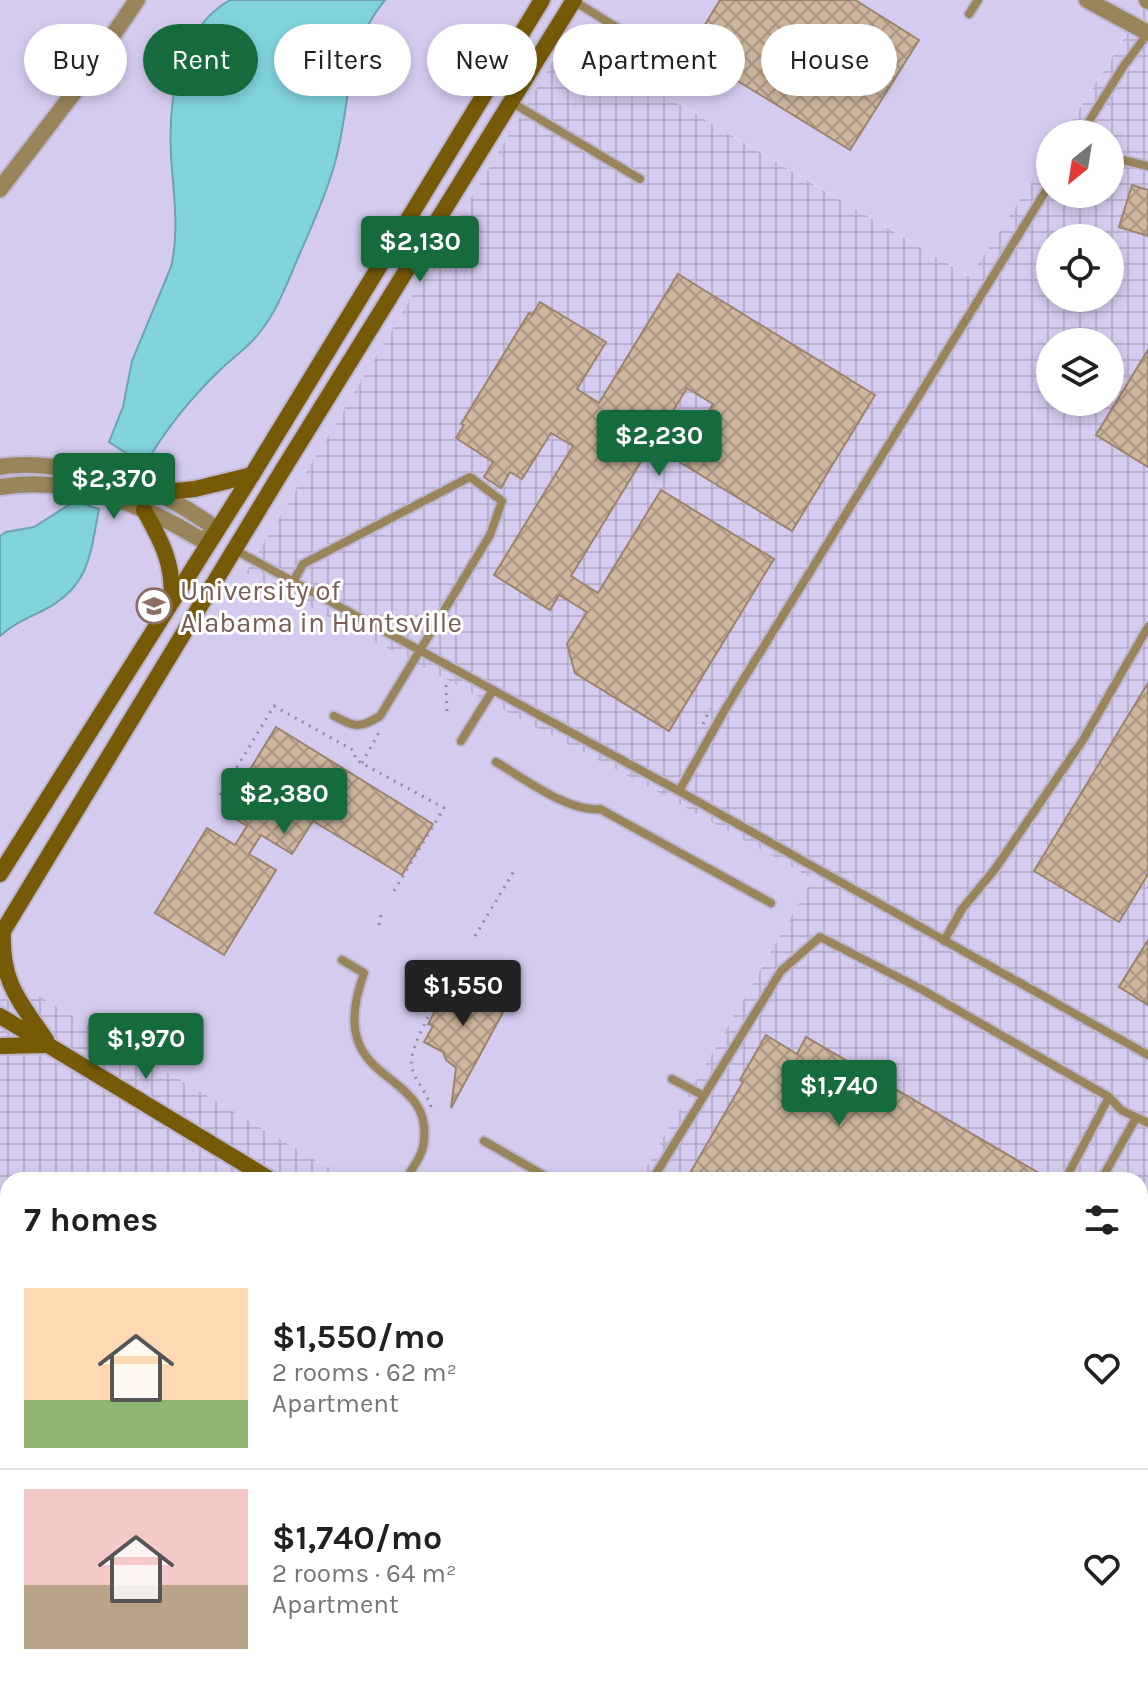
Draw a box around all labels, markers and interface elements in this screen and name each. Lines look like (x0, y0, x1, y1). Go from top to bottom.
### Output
chip: Buy (24, 24, 127, 96)
chip: Rent (143, 24, 258, 96)
chip: Filters (274, 24, 411, 96)
chip: New (427, 24, 537, 96)
chip: Apartment (553, 24, 745, 96)
chip: House (761, 24, 897, 96)
north arrow (1036, 120, 1124, 208)
map controls (1036, 120, 1124, 416)
pin: $2,130 (355, 216, 485, 284)
button: locate (1036, 224, 1124, 312)
text: $2,130 (379, 226, 461, 257)
button: layers (1036, 328, 1124, 416)
pin: $2,230 (594, 410, 724, 478)
text: $2,230 (615, 420, 703, 451)
pin: $2,370 (49, 453, 179, 521)
text: $2,370 (71, 463, 157, 494)
place label: University of Alabama in Huntsville (180, 574, 462, 639)
school or university icon: University of Alabama in Huntsville (135, 587, 173, 625)
pin: $2,380 (219, 768, 349, 836)
text: $2,380 (239, 778, 329, 809)
pin: $1,550 (398, 960, 528, 1028)
text: $1,550 (423, 970, 503, 1001)
pin: $1,970 (81, 1013, 211, 1081)
text: $1,970 (106, 1023, 186, 1054)
pin: $1,740 (774, 1060, 904, 1128)
text: $1,740 (800, 1070, 878, 1101)
icon: filters (1080, 1198, 1124, 1242)
text: 7 homes (24, 1200, 158, 1240)
text: $1,550/mo (272, 1317, 445, 1357)
icon: home (88, 1320, 184, 1416)
icon: heart (1080, 1346, 1124, 1390)
text: 2 rooms · 62 m² (272, 1357, 457, 1388)
text: Apartment (272, 1388, 399, 1419)
text: $1,740/mo (272, 1518, 442, 1558)
icon: home (88, 1521, 184, 1617)
icon: heart (1080, 1547, 1124, 1591)
text: 2 rooms · 64 m² (272, 1558, 456, 1589)
text: Apartment (272, 1589, 399, 1620)

